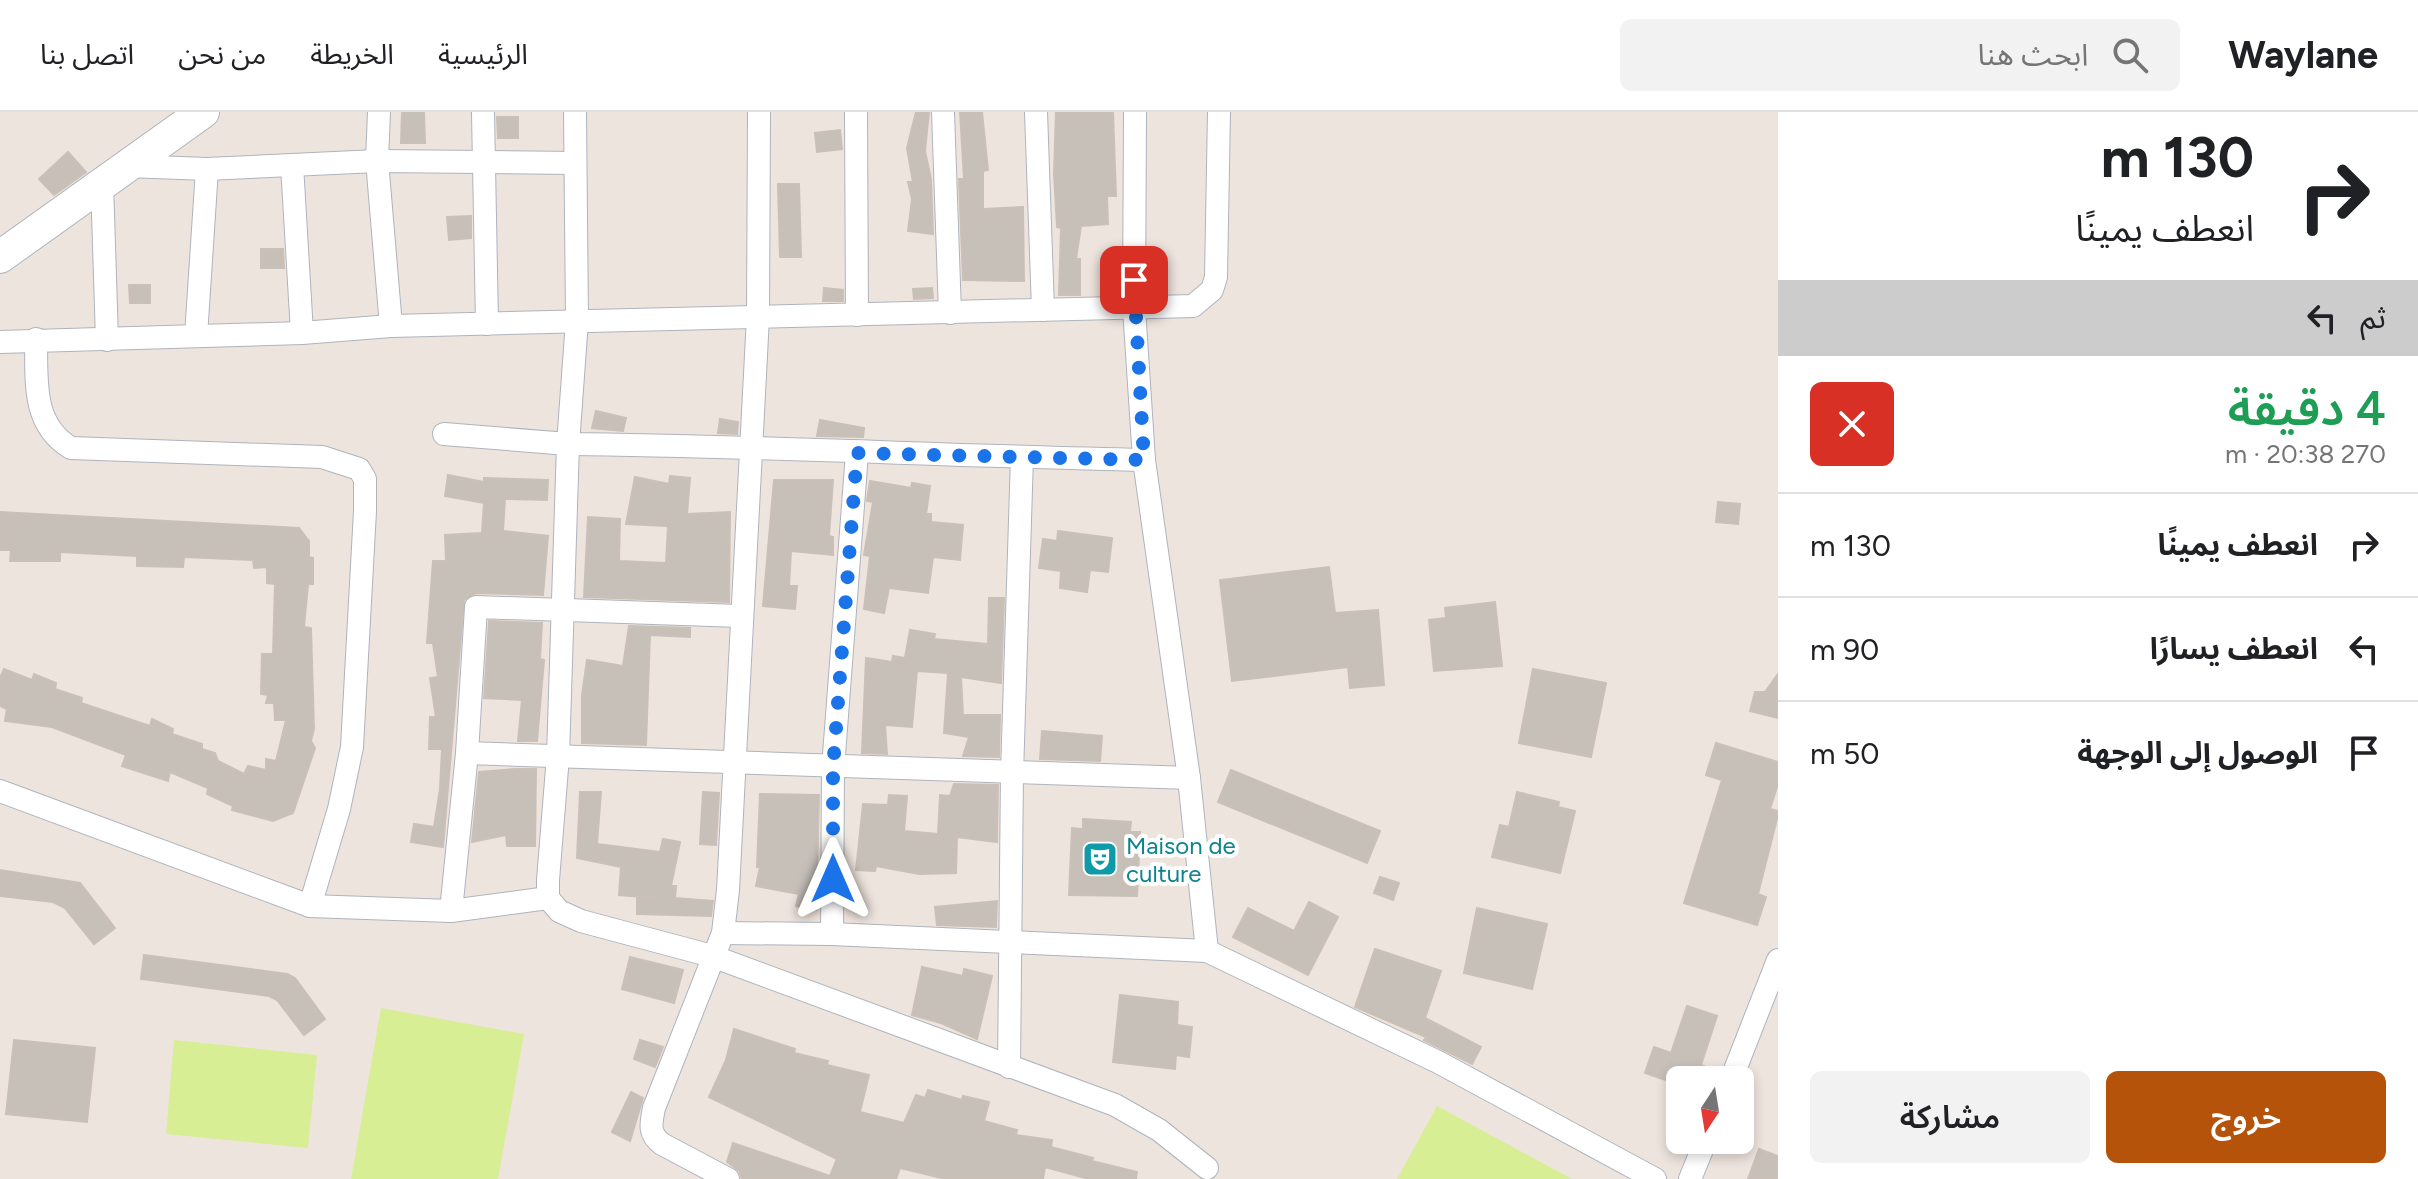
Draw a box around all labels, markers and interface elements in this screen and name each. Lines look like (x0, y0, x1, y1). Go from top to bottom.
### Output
search box (1620, 19, 2180, 91)
text: Waylane (2228, 32, 2378, 78)
icon: search (2108, 33, 2152, 77)
text: ابحث هنا (1978, 36, 2088, 73)
text: اتصل بنا (40, 37, 134, 71)
text: من نحن (178, 37, 266, 71)
text: الخريطة (310, 37, 394, 71)
text: الرئيسية (438, 37, 528, 71)
text: 130 m (2101, 124, 2254, 191)
icon: right (2282, 144, 2386, 248)
text: انعطف يمينًا (2075, 207, 2254, 250)
pin (1100, 246, 1168, 314)
icon: arrive (1112, 258, 1156, 302)
icon: left (2300, 296, 2344, 340)
text: ثم (2360, 299, 2386, 336)
text: 4 دقيقة (2228, 379, 2386, 437)
button: close (1810, 382, 1894, 466)
text: 270 m · 20:38 (2225, 438, 2386, 470)
icon: right (2342, 523, 2386, 567)
text: انعطف يمينًا (2157, 526, 2318, 563)
text: 130 m (1810, 527, 1891, 564)
icon: left (2342, 627, 2386, 671)
text: انعطف يسارًا (2150, 630, 2318, 667)
text: 90 m (1810, 631, 1879, 668)
icon: arrive (2342, 731, 2386, 775)
text: الوصول إلى الوجهة (2077, 734, 2318, 771)
text: 50 m (1810, 735, 1879, 772)
place label: Maison de culture (1126, 831, 1236, 888)
position arrow (791, 837, 875, 921)
theatre icon: Maison de culture (1081, 840, 1119, 878)
north arrow (1666, 1066, 1754, 1154)
map controls (1666, 1066, 1754, 1154)
button: مشاركة (1810, 1071, 2090, 1163)
button: خروج (2106, 1071, 2386, 1163)

